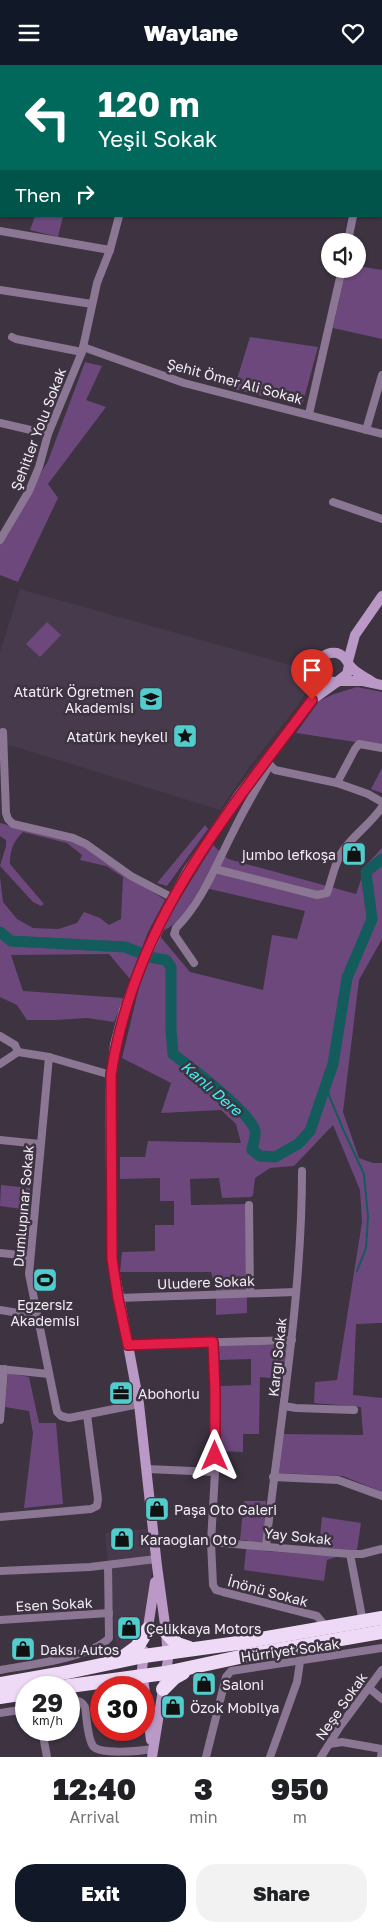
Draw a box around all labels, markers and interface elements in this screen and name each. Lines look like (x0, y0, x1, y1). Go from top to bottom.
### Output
icon: menu (15, 19, 43, 47)
text: Waylane (144, 19, 238, 46)
icon: heart (339, 19, 367, 47)
text: 120 m (98, 83, 200, 125)
icon: left (15, 85, 80, 150)
text: Yeşil Sokak (98, 125, 218, 152)
icon: right (71, 180, 99, 208)
text: Then (15, 183, 61, 206)
map controls (321, 233, 366, 278)
button: sound (321, 233, 366, 278)
street label: Şehit Ömer Ali Sokak (165, 355, 305, 407)
street label: Şehitler Yolu Sokak (7, 365, 69, 493)
pin (291, 649, 333, 700)
icon: arrive (298, 656, 326, 684)
place label: Atatürk Öğretmen Akademisi (14, 683, 134, 716)
school or university icon: Atatürk Öğretmen Akademisi (138, 686, 164, 712)
place icon: Atatürk heykeli (172, 723, 198, 749)
place label: Atatürk heykeli (67, 728, 168, 745)
shop icon: jumbo lefkoşa (341, 841, 367, 867)
place label: jumbo lefkoşa (241, 846, 336, 863)
water label: Kanlı Dere (178, 1057, 247, 1120)
street label: Dumlupınar Sokak (9, 1144, 37, 1268)
sports icon: Egzersiz Akademisi (32, 1267, 58, 1293)
street label: Uludere Sokak (157, 1272, 255, 1292)
place label: Egzersiz Akademisi (10, 1296, 80, 1329)
street label: Kargı Sokak (264, 1316, 290, 1397)
office icon: Abohorlu (108, 1380, 134, 1406)
place label: Abohorlu (138, 1385, 200, 1402)
position arrow (188, 1429, 240, 1481)
shop icon: Paşa Oto Galeri (144, 1496, 170, 1522)
place label: Paşa Oto Galeri (174, 1501, 277, 1518)
street label: Yay Sokak (263, 1524, 333, 1548)
shop icon: Karaoğlan Oto (109, 1526, 135, 1552)
place label: Karaoğlan Oto (140, 1531, 237, 1548)
street label: İnönü Sokak (226, 1572, 310, 1610)
street label: Esen Sokak (15, 1593, 93, 1615)
shop icon: Çelikkaya Motors (116, 1615, 142, 1641)
place label: Çelikkaya Motors (146, 1620, 261, 1637)
street label: Hürriyet Sokak (240, 1635, 341, 1665)
shop icon: Daksı Autos (10, 1636, 36, 1662)
place label: Daksı Autos (40, 1641, 119, 1658)
street label: Neşe Sokak (311, 1669, 371, 1743)
shop icon: Saloni (191, 1671, 217, 1697)
speed limit sign: 30 (90, 1676, 155, 1741)
place label: Saloni (222, 1676, 264, 1693)
text: 29 (32, 1687, 63, 1718)
shop icon: Özok Mobilya (160, 1694, 186, 1720)
place label: Özok Mobilya (190, 1699, 280, 1716)
text: km/h (32, 1713, 63, 1728)
text: 12:40 (53, 1771, 136, 1807)
text: 3 (194, 1771, 213, 1807)
text: 950 (271, 1771, 329, 1807)
text: Arrival (70, 1807, 120, 1827)
text: min (189, 1807, 218, 1827)
text: m (293, 1807, 307, 1827)
button: Exit (15, 1864, 186, 1922)
button: Share (196, 1864, 367, 1922)

